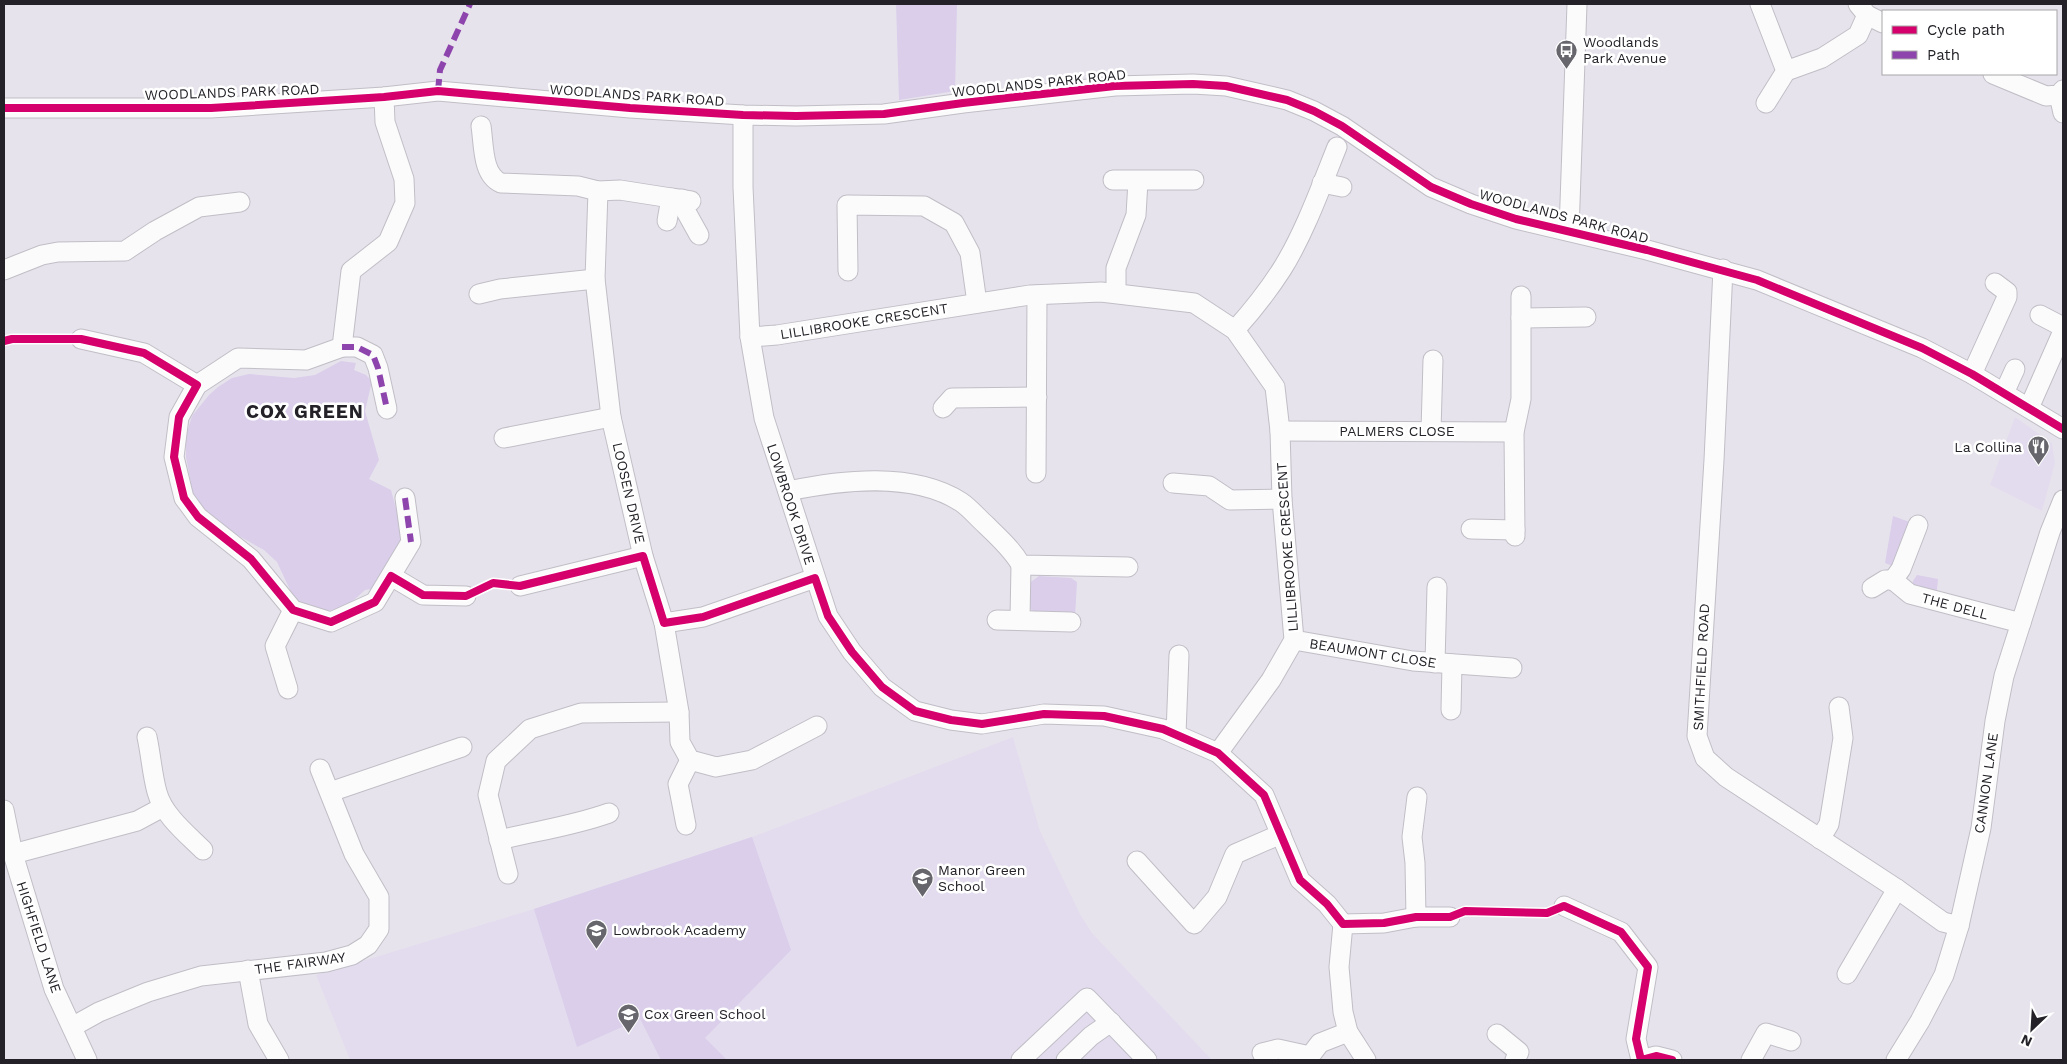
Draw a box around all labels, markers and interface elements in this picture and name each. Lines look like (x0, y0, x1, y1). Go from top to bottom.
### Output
legend (1882, 10, 2057, 75)
text: Cycle path (1927, 21, 2005, 39)
place label: Woodlands Park Avenue (1583, 34, 1667, 66)
bus stop icon: Woodlands Park Avenue (1555, 38, 1579, 69)
text: Path (1927, 46, 1960, 64)
street label: WOODLANDS PARK ROAD (951, 66, 1127, 100)
street label: WOODLANDS PARK ROAD (144, 81, 320, 103)
street label: WOODLANDS PARK ROAD (549, 81, 725, 109)
street label: WOODLANDS PARK ROAD (1477, 186, 1651, 246)
street label: LILLIBROOKE CRESCENT (779, 300, 950, 342)
district label: COX GREEN (246, 400, 364, 423)
street label: PALMERS CLOSE (1339, 423, 1455, 439)
restaurant icon: La Collina (2026, 435, 2050, 466)
place label: La Collina (1954, 439, 2022, 455)
street label: LOOSEN DRIVE (610, 441, 648, 545)
street label: LOWBROOK DRIVE (764, 441, 818, 567)
street label: LILLIBROOKE CRESCENT (1273, 461, 1301, 632)
street label: THE DELL (1920, 589, 1990, 623)
street label: SMITHFIELD ROAD (1690, 603, 1712, 731)
street label: BEAUMONT CLOSE (1308, 635, 1438, 671)
street label: CANNON LANE (1971, 731, 2001, 834)
place label: Manor Green School (938, 862, 1025, 894)
school or university icon: Manor Green School (910, 866, 934, 897)
street label: HIGHFIELD LANE (13, 879, 65, 995)
school or university icon: Lowbrook Academy (585, 918, 609, 949)
place label: Lowbrook Academy (613, 922, 747, 938)
street label: THE FAIRWAY (253, 949, 347, 977)
school or university icon: Cox Green School (616, 1002, 640, 1033)
north arrow (2007, 1004, 2057, 1054)
place label: Cox Green School (644, 1006, 766, 1022)
text: N (2018, 1031, 2035, 1050)

